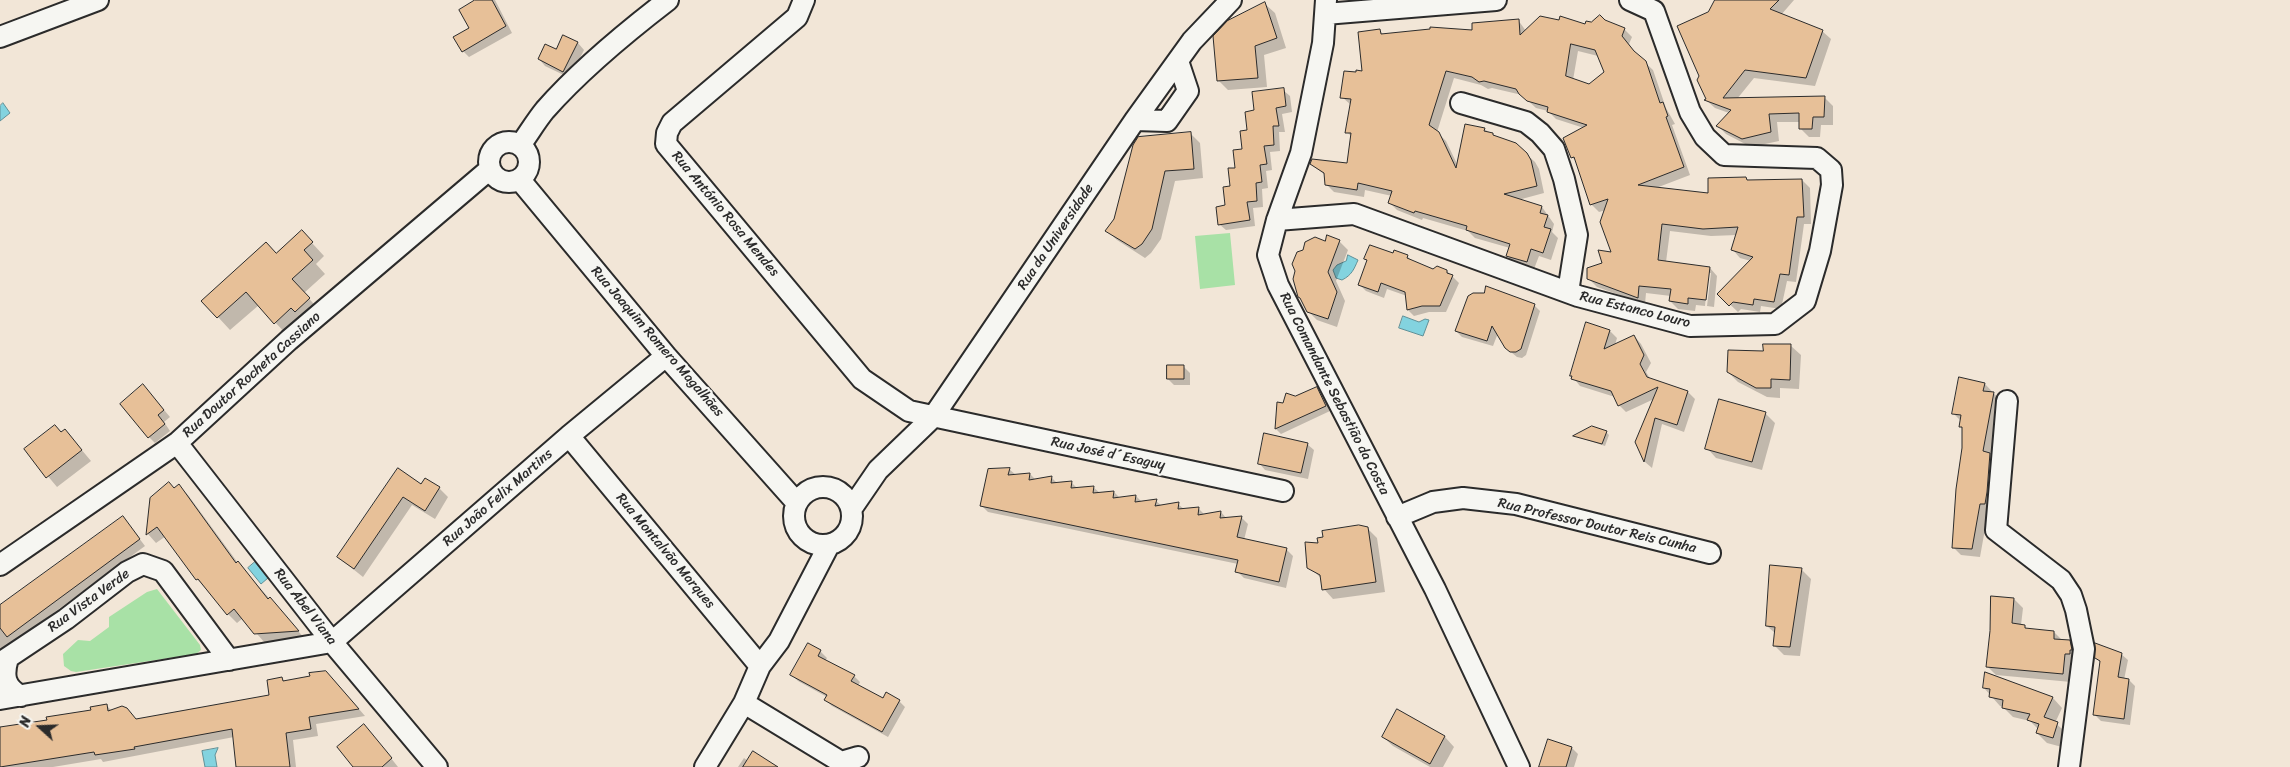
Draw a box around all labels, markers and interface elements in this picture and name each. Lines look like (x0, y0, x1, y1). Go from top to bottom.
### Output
street label: Rua António Rosa Mendes (668, 148, 782, 280)
street label: Rua da Universidade (1014, 181, 1098, 293)
street label: Rua Joaquim Romero Magalhães (587, 263, 727, 421)
street label: Rua Estanco Louro (1578, 288, 1692, 332)
street label: Rua Comandante Sebastião da Costa (1276, 290, 1392, 498)
street label: Rua Doutor Rocheta Cassiano (180, 309, 324, 441)
street label: Rua José d´Esaguy (1049, 434, 1167, 474)
street label: Rua João Felix Martins (440, 446, 556, 550)
street label: Rua Montalvão Marques (612, 490, 718, 612)
street label: Rua Professor Doutor Reis Cunha (1496, 495, 1698, 557)
street label: Rua Vista Verde (45, 566, 133, 636)
street label: Rua Abel Viana (270, 566, 340, 648)
north arrow (15, 702, 65, 752)
text: N (12, 713, 39, 731)

